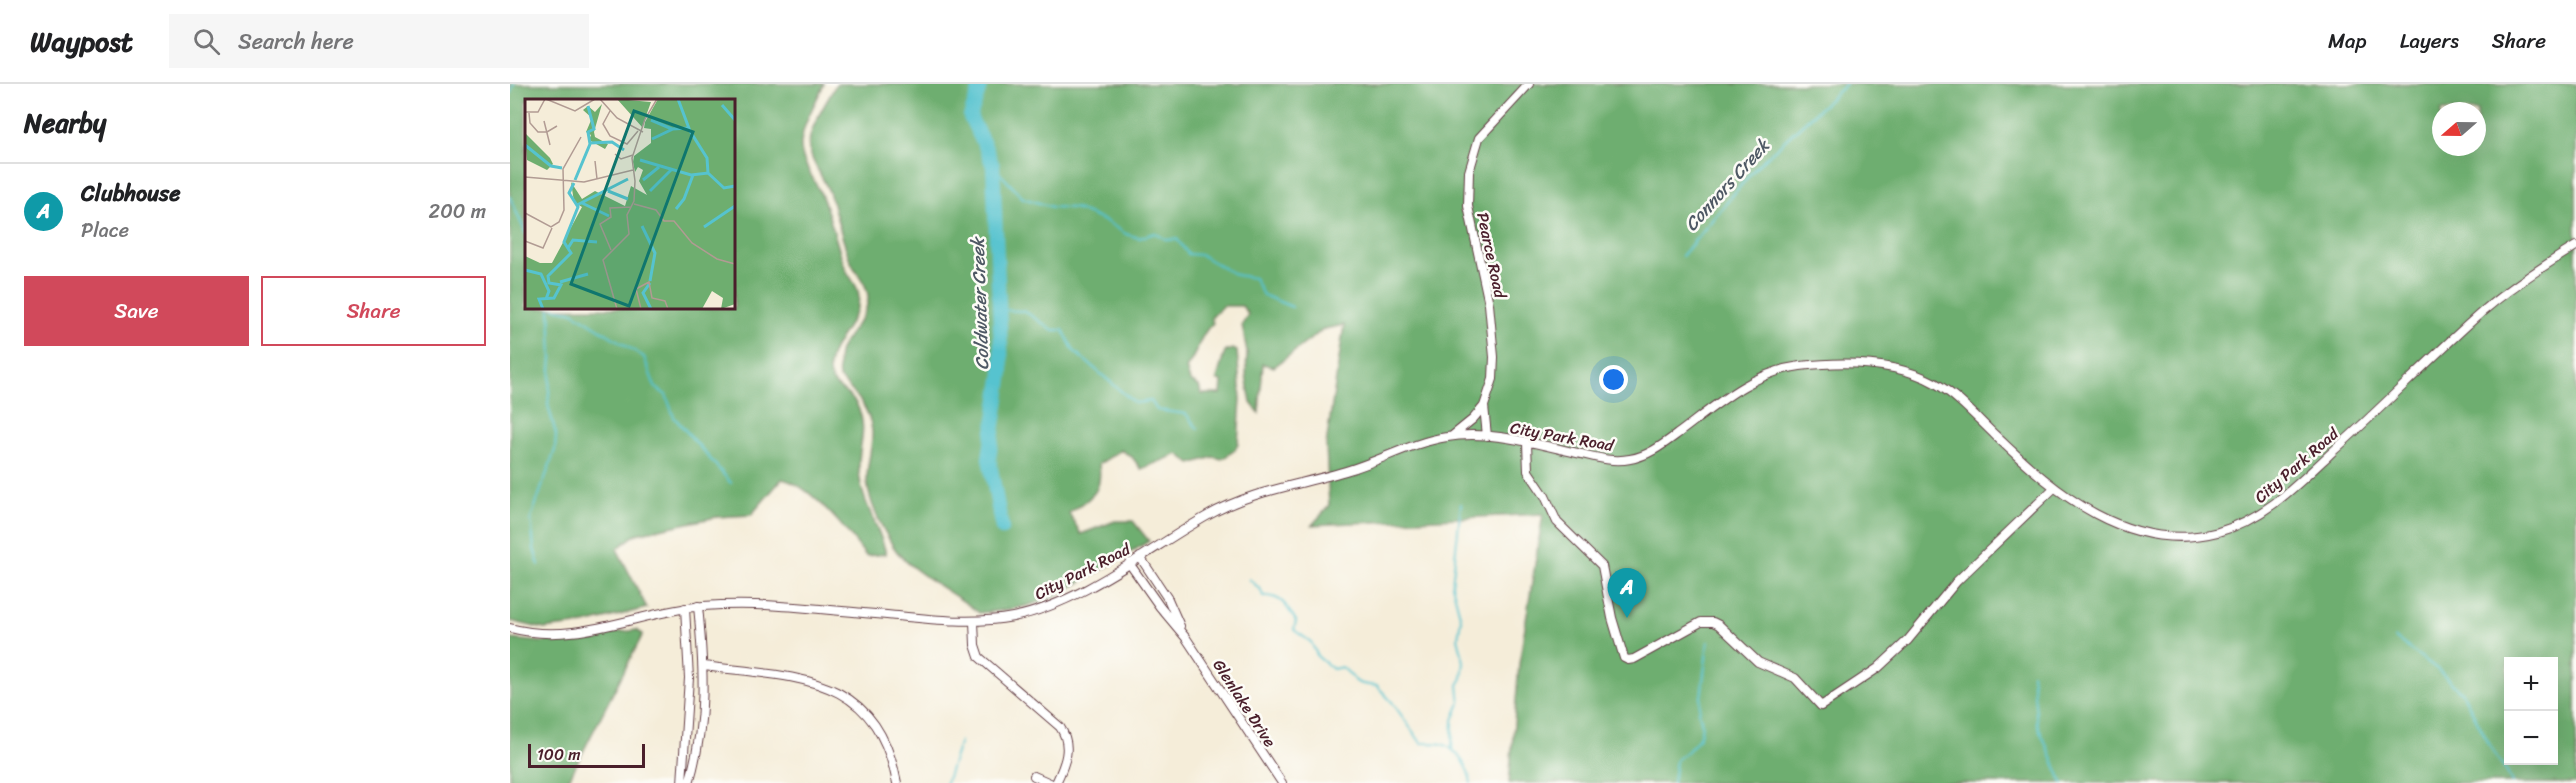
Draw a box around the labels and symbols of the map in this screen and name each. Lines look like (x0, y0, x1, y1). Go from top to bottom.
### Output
inset map (525, 99, 735, 309)
north arrow (2432, 102, 2486, 156)
water label: Connors Creek (1677, 130, 1778, 239)
street label: Pearce Road (1468, 210, 1515, 302)
water label: Coldwater Creek (962, 235, 998, 370)
your location (1599, 365, 1628, 394)
street label: City Park Road (1508, 413, 1617, 460)
street label: City Park Road (2247, 419, 2346, 511)
street label: City Park Road (1029, 534, 1137, 608)
pin: A (1608, 568, 1646, 618)
street label: Glenlake Drive (1205, 653, 1284, 753)
scale bar (528, 741, 645, 768)

